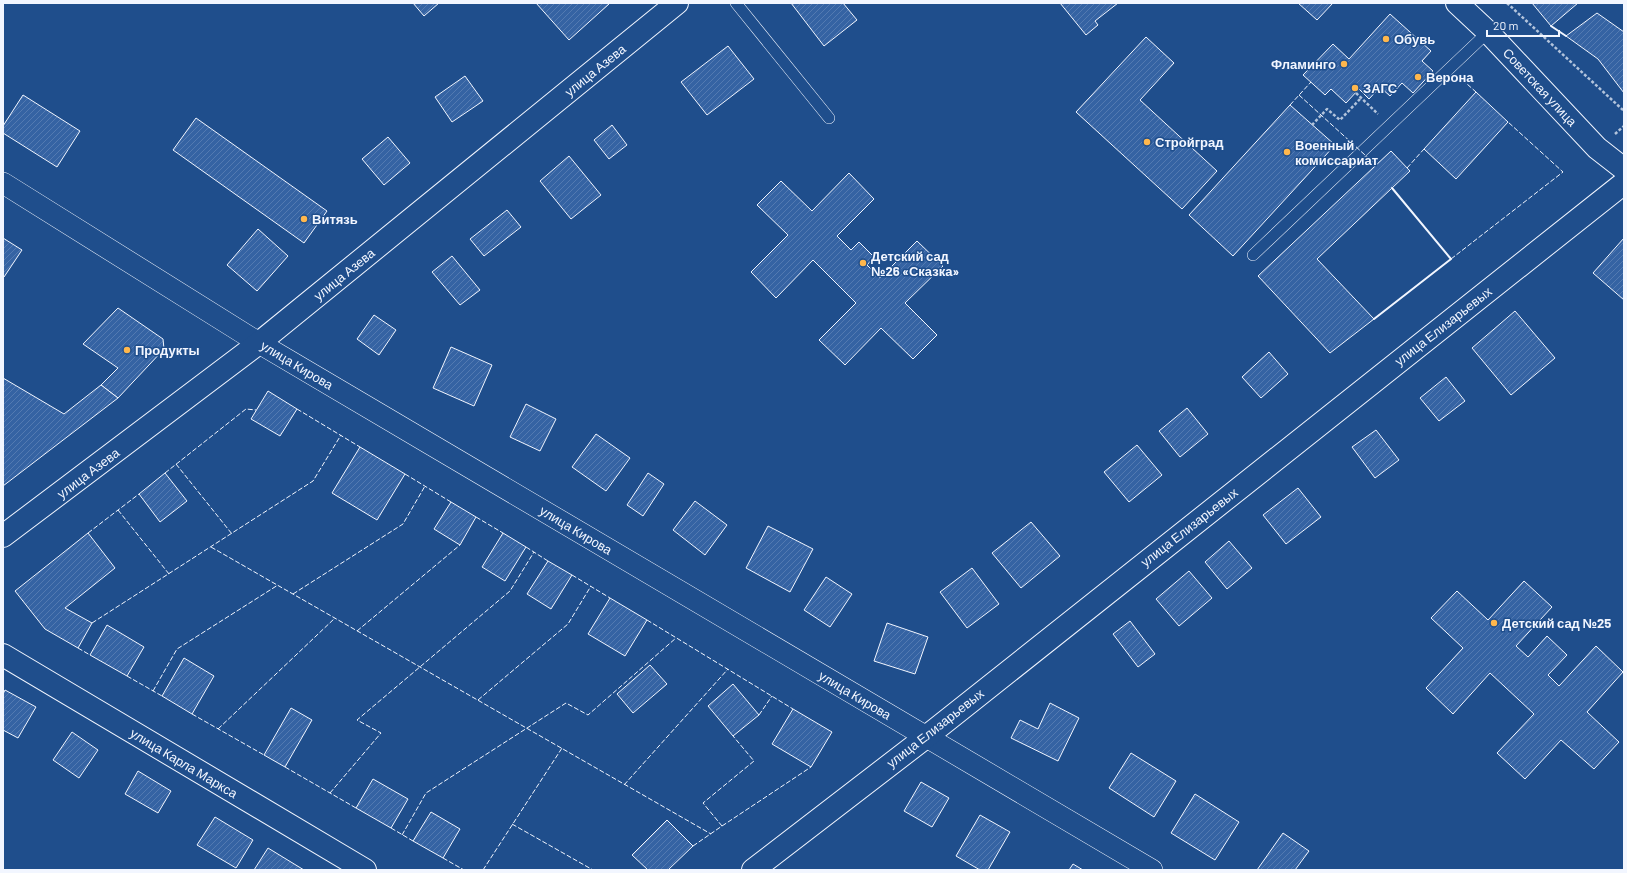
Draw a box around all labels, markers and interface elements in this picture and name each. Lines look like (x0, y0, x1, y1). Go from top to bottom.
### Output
scale bar (1487, 12, 1559, 38)
text: 20 m (1493, 18, 1519, 32)
place label: Обувь (1394, 31, 1435, 47)
marker: Обувь (1381, 34, 1391, 44)
street label: улица Азева (561, 40, 629, 100)
street label: Советская улица (1500, 45, 1581, 130)
place label: Фламинго (1271, 56, 1336, 72)
marker: Фламинго (1339, 59, 1349, 69)
place label: Верона (1426, 69, 1474, 85)
marker: Верона (1413, 72, 1423, 82)
place label: ЗАГС (1363, 80, 1398, 96)
marker: ЗАГС (1350, 83, 1360, 93)
place label: Стройград (1155, 134, 1224, 150)
marker: Стройград (1142, 137, 1152, 147)
place label: Военный комиссариат (1295, 137, 1378, 168)
marker: Военный комиссариат (1282, 147, 1292, 157)
place label: Витязь (312, 211, 358, 227)
marker: Витязь (299, 214, 309, 224)
street label: улица Азева (310, 244, 378, 304)
place label: Детский сад №26 «Сказка» (871, 248, 959, 279)
marker: Детский сад №26 «Сказка» (858, 258, 868, 268)
street label: улица Елизарьевых (1391, 283, 1495, 369)
street label: улица Кирова (258, 337, 337, 393)
place label: Продукты (135, 342, 200, 358)
marker: Продукты (122, 345, 132, 355)
street label: улица Азева (54, 444, 123, 502)
street label: улица Елизарьевых (1137, 484, 1241, 570)
street label: улица Кирова (537, 502, 616, 558)
place label: Детский сад №25 (1502, 615, 1611, 631)
marker: Детский сад №25 (1489, 618, 1499, 628)
street label: улица Кирова (816, 667, 895, 723)
street label: улица Елизарьевых (883, 685, 987, 771)
street label: улица Карла Маркса (127, 725, 241, 802)

